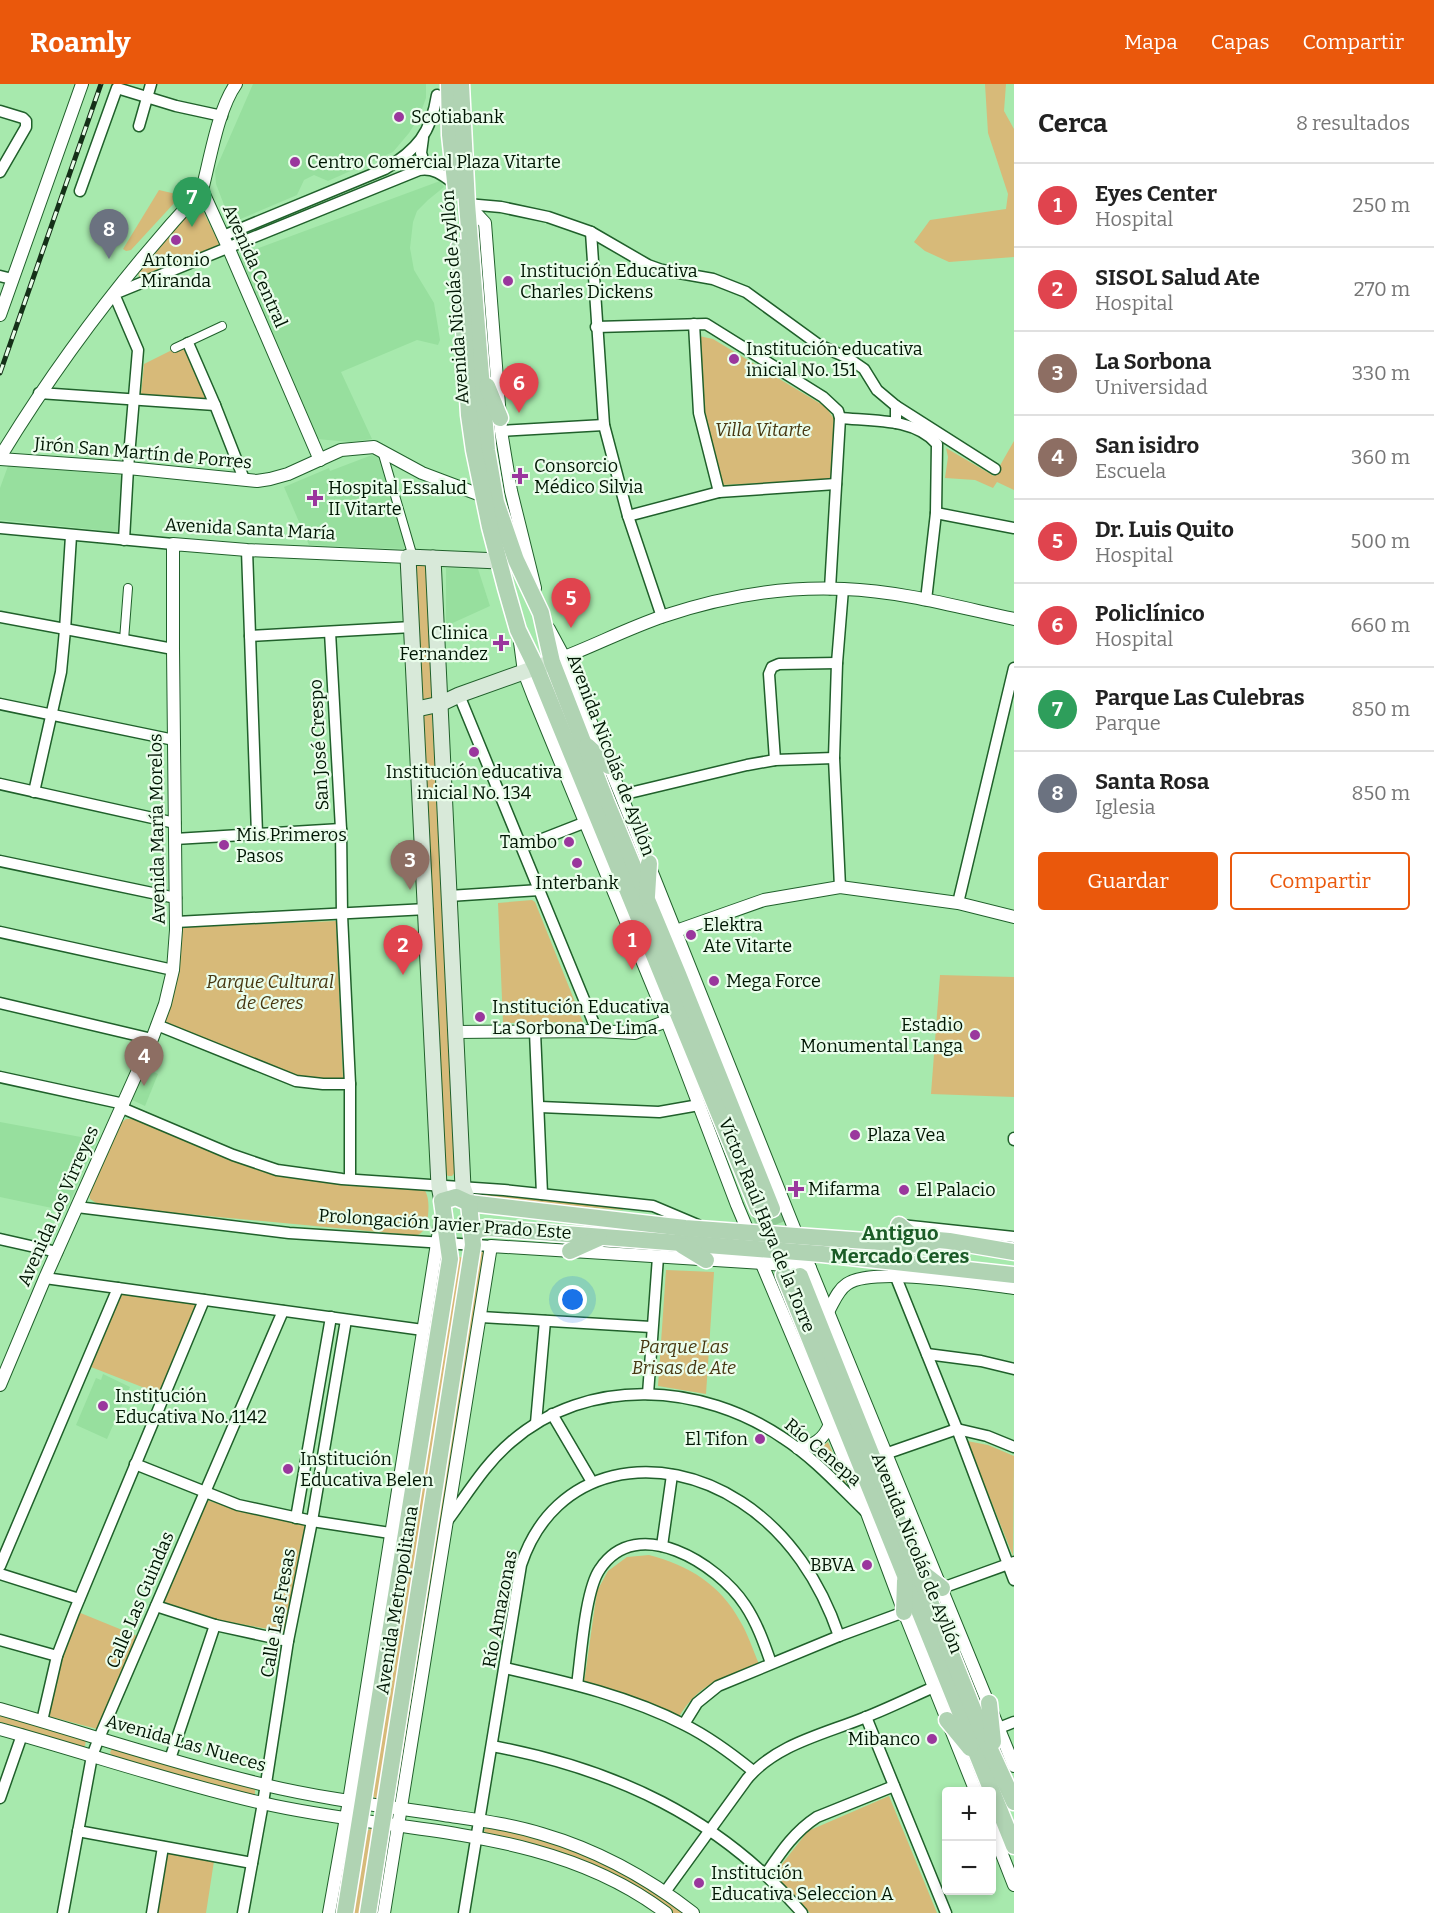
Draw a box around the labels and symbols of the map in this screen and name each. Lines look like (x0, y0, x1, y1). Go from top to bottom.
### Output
place label: Scotiabank (411, 106, 505, 128)
marker: Scotiabank (392, 110, 406, 124)
place label: Centro Comercial Plaza Vitarte (307, 151, 561, 173)
marker: Centro Comercial Plaza Vitarte (288, 155, 302, 169)
pin: 7 (172, 178, 212, 227)
street label: Avenida Nicolás de Ayllón (436, 188, 473, 405)
street label: Avenida Central (218, 201, 292, 331)
pin: 8 (90, 210, 128, 259)
marker: Antonio Miranda (169, 233, 183, 247)
place label: Antonio Miranda (141, 249, 211, 292)
place label: Institución Educativa Charles Dickens (520, 260, 698, 303)
marker: Institución Educativa Charles Dickens (501, 274, 515, 288)
place label: Institución educativa inicial No. 151 (746, 338, 923, 381)
marker: Institución educativa inicial No. 151 (727, 352, 741, 366)
pin: 6 (500, 364, 538, 413)
park label: Villa Vitarte (715, 419, 811, 441)
street label: Jirón San Martín de Porres (32, 432, 253, 473)
place label: Consorcio Médico Silvia (534, 455, 643, 498)
marker: Consorcio Médico Silvia (511, 467, 529, 485)
place label: Hospital Essalud II Vitarte (328, 477, 467, 520)
marker: Hospital Essalud II Vitarte (306, 489, 324, 507)
street label: Avenida Santa María (164, 514, 336, 544)
pin: 5 (552, 578, 590, 628)
place label: Clinica Fernandez (399, 622, 488, 665)
marker: Clinica Fernandez (492, 634, 510, 652)
street label: Avenida Nicolás de Ayllón (562, 651, 660, 860)
street label: San José Crespo (305, 679, 333, 811)
street label: Avenida María Morelos (144, 733, 170, 925)
marker: Institución educativa inicial No. 134 (467, 745, 481, 759)
place label: Institución educativa inicial No. 134 (386, 761, 562, 804)
place label: Mis Primeros Pasos (236, 824, 347, 867)
place label: Tambo (500, 831, 557, 853)
marker: Tambo (562, 835, 576, 849)
marker: Mis Primeros Pasos (217, 838, 231, 852)
pin: 3 (390, 840, 430, 890)
marker: Interbank (570, 856, 584, 870)
place label: Interbank (535, 872, 619, 894)
place label: Elektra Ate Vitarte (703, 914, 792, 957)
pin: 1 (612, 920, 652, 970)
pin: 2 (384, 926, 422, 975)
marker: Elektra Ate Vitarte (684, 928, 698, 942)
place label: Mega Force (726, 970, 821, 992)
park label: Parque Cultural de Ceres (206, 971, 334, 1014)
marker: Mega Force (707, 974, 721, 988)
place label: Institución Educativa La Sorbona De Lima (492, 996, 670, 1039)
marker: Institución Educativa La Sorbona De Lima (473, 1010, 487, 1024)
place label: Estadio Monumental Langa (800, 1014, 963, 1057)
marker: Estadio Monumental Langa (968, 1028, 982, 1042)
pin: 4 (124, 1036, 164, 1086)
street label: Víctor Raúl Haya de la Torre (714, 1115, 820, 1335)
street label: Avenida Los Virreyes (13, 1122, 103, 1290)
place label: Plaza Vea (867, 1124, 945, 1146)
marker: Plaza Vea (848, 1128, 862, 1142)
place label: Mifarma (808, 1178, 880, 1200)
place label: El Palacio (916, 1179, 996, 1201)
marker: Mifarma (789, 1182, 803, 1196)
marker: El Palacio (897, 1183, 911, 1197)
street label: Prolongación Javier Prado Este (318, 1204, 572, 1244)
district label: Antiguo Mercado Ceres (831, 1221, 970, 1268)
your location (558, 1285, 587, 1314)
park label: Parque Las Brisas de Ate (632, 1336, 736, 1379)
place label: Institución Educativa No. 1142 (115, 1385, 267, 1428)
marker: Institución Educativa No. 1142 (96, 1399, 110, 1413)
street label: Río Cenepa (780, 1413, 866, 1491)
place label: El Tifon (685, 1428, 749, 1450)
marker: El Tifon (753, 1432, 767, 1446)
place label: Institución Educativa Belen (300, 1448, 434, 1491)
street label: Avenida Nicolás de Ayllón (867, 1449, 968, 1657)
marker: Institución Educativa Belen (281, 1462, 295, 1476)
street label: Avenida Metropolitana (371, 1504, 423, 1696)
street label: Calle Las Guindas (101, 1528, 179, 1672)
street label: Calle Las Fresas (256, 1547, 300, 1679)
street label: Río Amazonas (478, 1548, 522, 1670)
place label: BBVA (810, 1554, 855, 1576)
marker: BBVA (860, 1558, 874, 1572)
street label: Avenida Las Nueces (103, 1710, 269, 1776)
place label: Mibanco (848, 1728, 920, 1750)
marker: Mibanco (925, 1732, 939, 1746)
place label: Institución Educativa Seleccion A (711, 1862, 894, 1905)
marker: Institución Educativa Seleccion A (692, 1876, 706, 1890)

